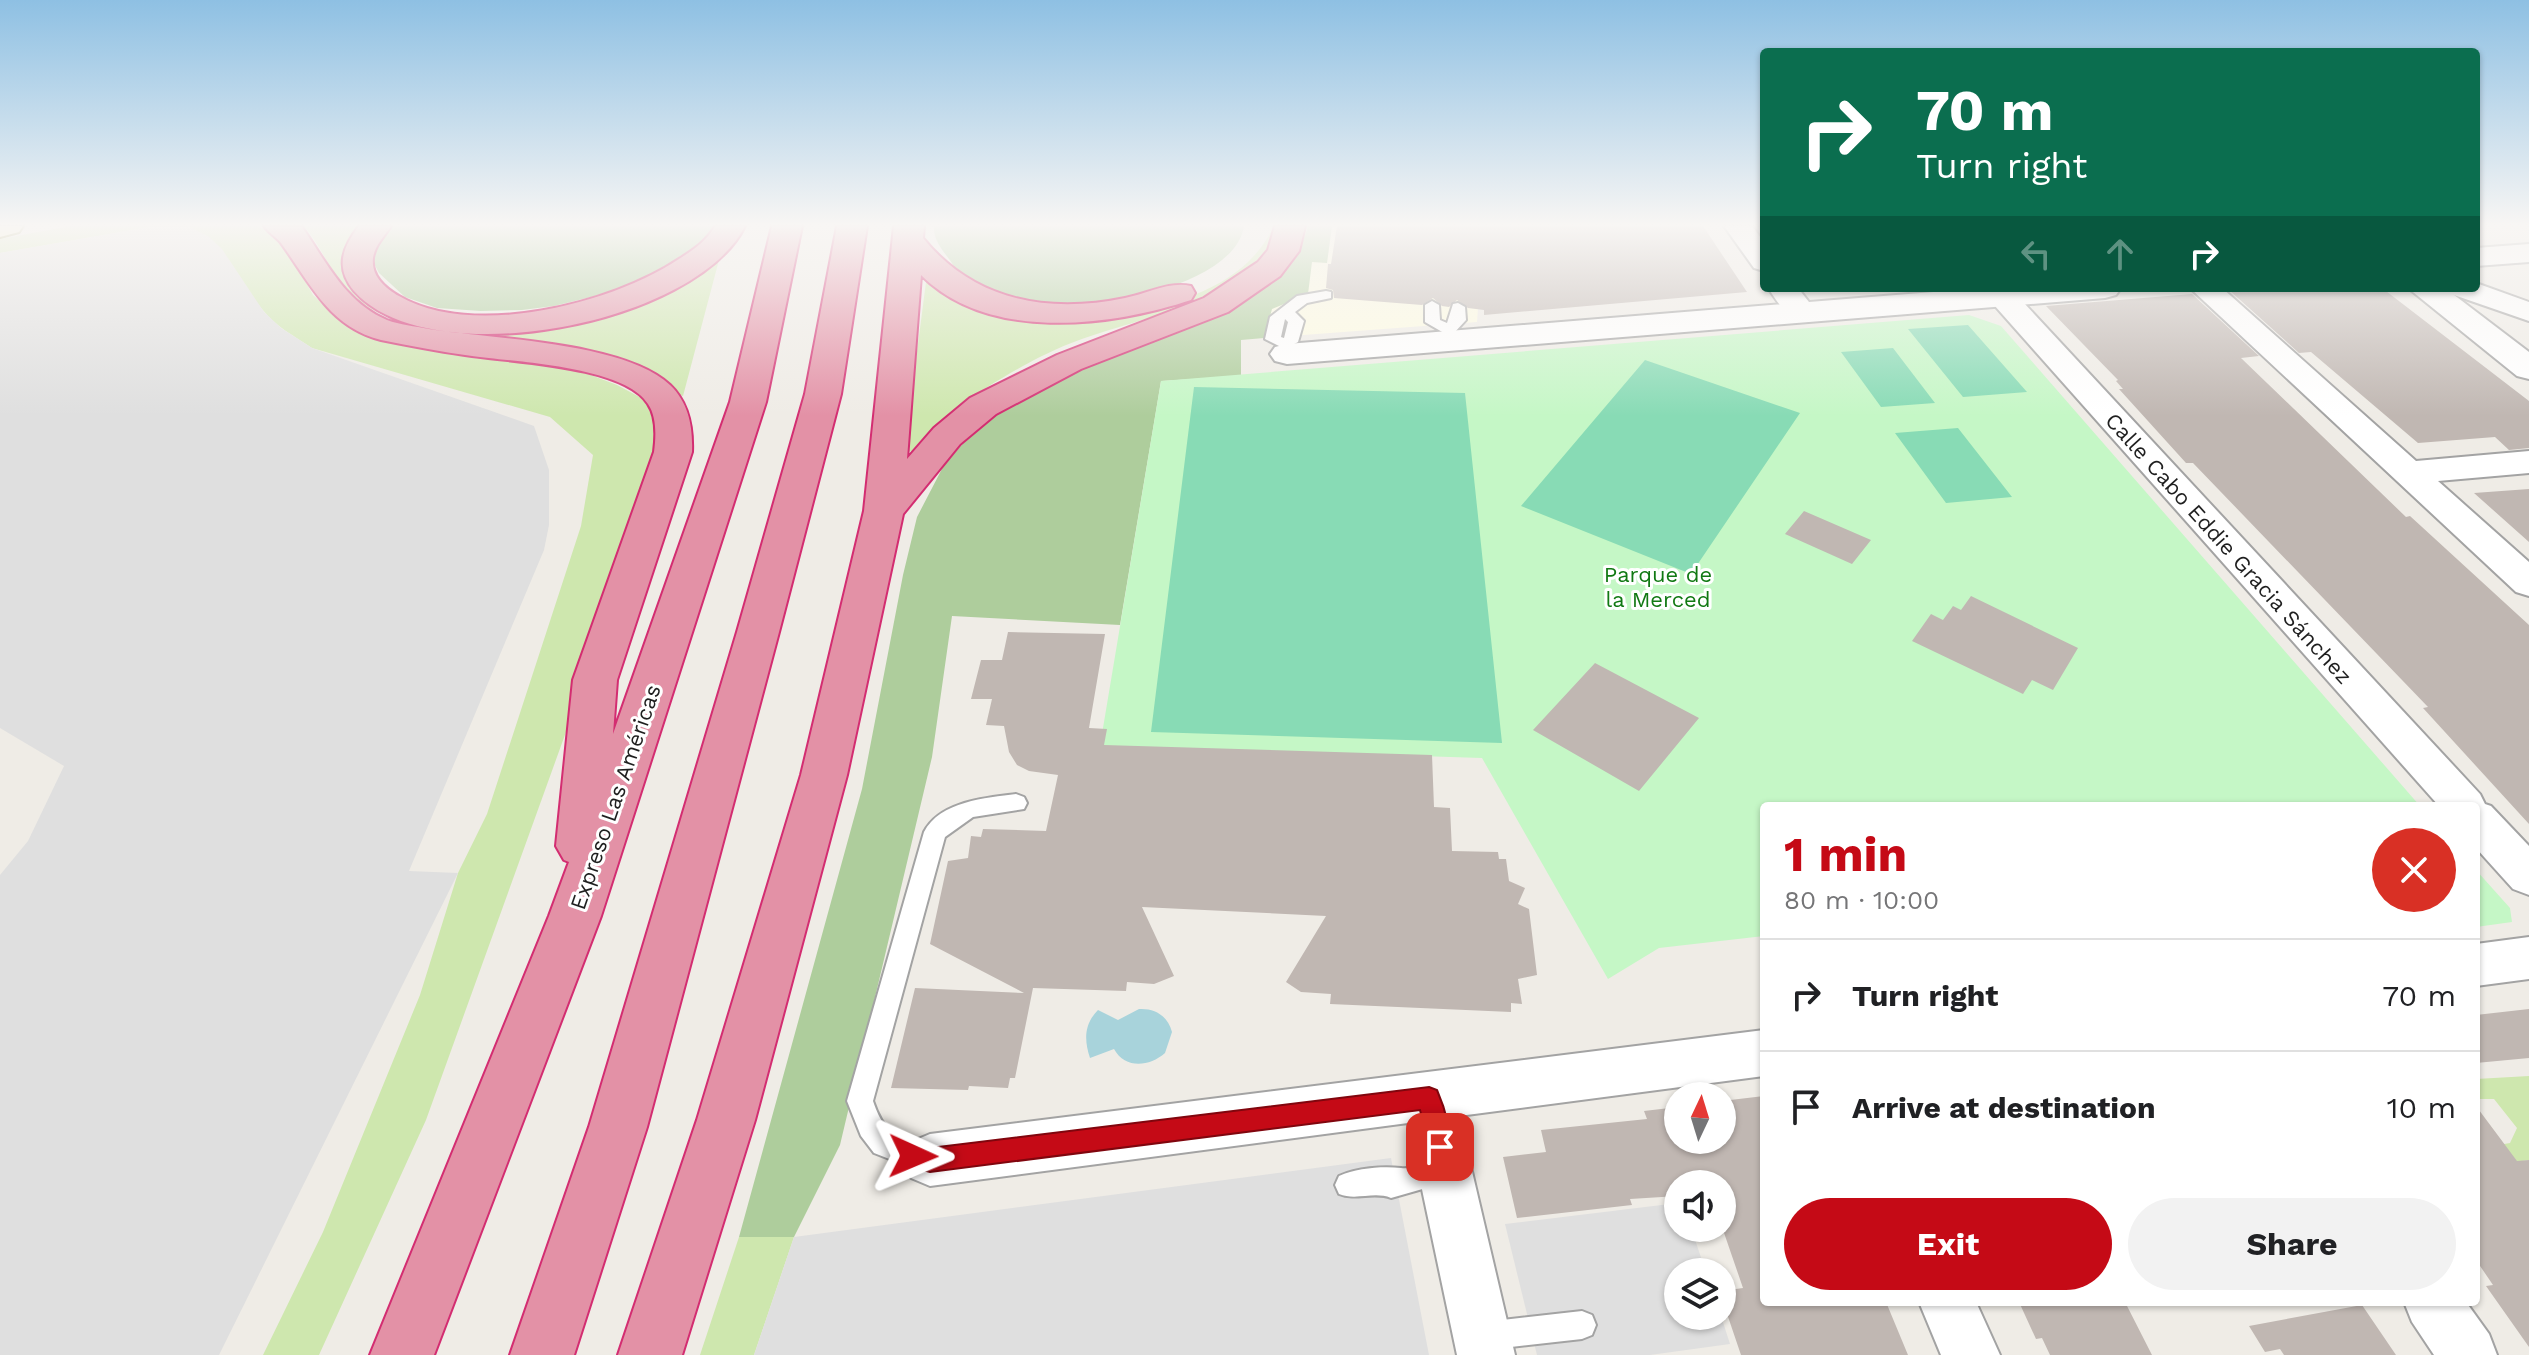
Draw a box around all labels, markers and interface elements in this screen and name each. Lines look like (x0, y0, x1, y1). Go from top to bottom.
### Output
text: 70 m (1916, 78, 2053, 144)
icon: right (1784, 80, 1888, 184)
text: Turn right (1916, 145, 2087, 187)
icon: left (2014, 232, 2058, 276)
icon: ahead (2098, 232, 2142, 276)
icon: right (2182, 232, 2226, 276)
street label: Calle Cabo Eddie Gracia Sánchez (2100, 408, 2357, 689)
park label: Parque de la Merced (1604, 562, 1712, 612)
street label: Expreso Las Américas (565, 681, 666, 913)
text: 1 min (1784, 826, 1907, 883)
button: close (2372, 828, 2456, 912)
text: 80 m · 10:00 (1784, 885, 1939, 915)
icon: right (1784, 973, 1828, 1017)
text: Turn right (1852, 978, 1998, 1013)
text: 70 m (2382, 978, 2456, 1013)
north arrow (1664, 1082, 1736, 1154)
map controls (1664, 1082, 1736, 1330)
icon: arrive (1784, 1085, 1828, 1129)
text: Arrive at destination (1852, 1090, 2156, 1125)
text: 10 m (2387, 1090, 2456, 1125)
pin (1406, 1113, 1474, 1181)
position arrow (871, 1114, 955, 1198)
icon: arrive (1418, 1125, 1462, 1169)
button: sound (1664, 1170, 1736, 1242)
button: Exit (1784, 1198, 2112, 1290)
button: Share (2128, 1198, 2456, 1290)
button: layers (1664, 1258, 1736, 1330)

